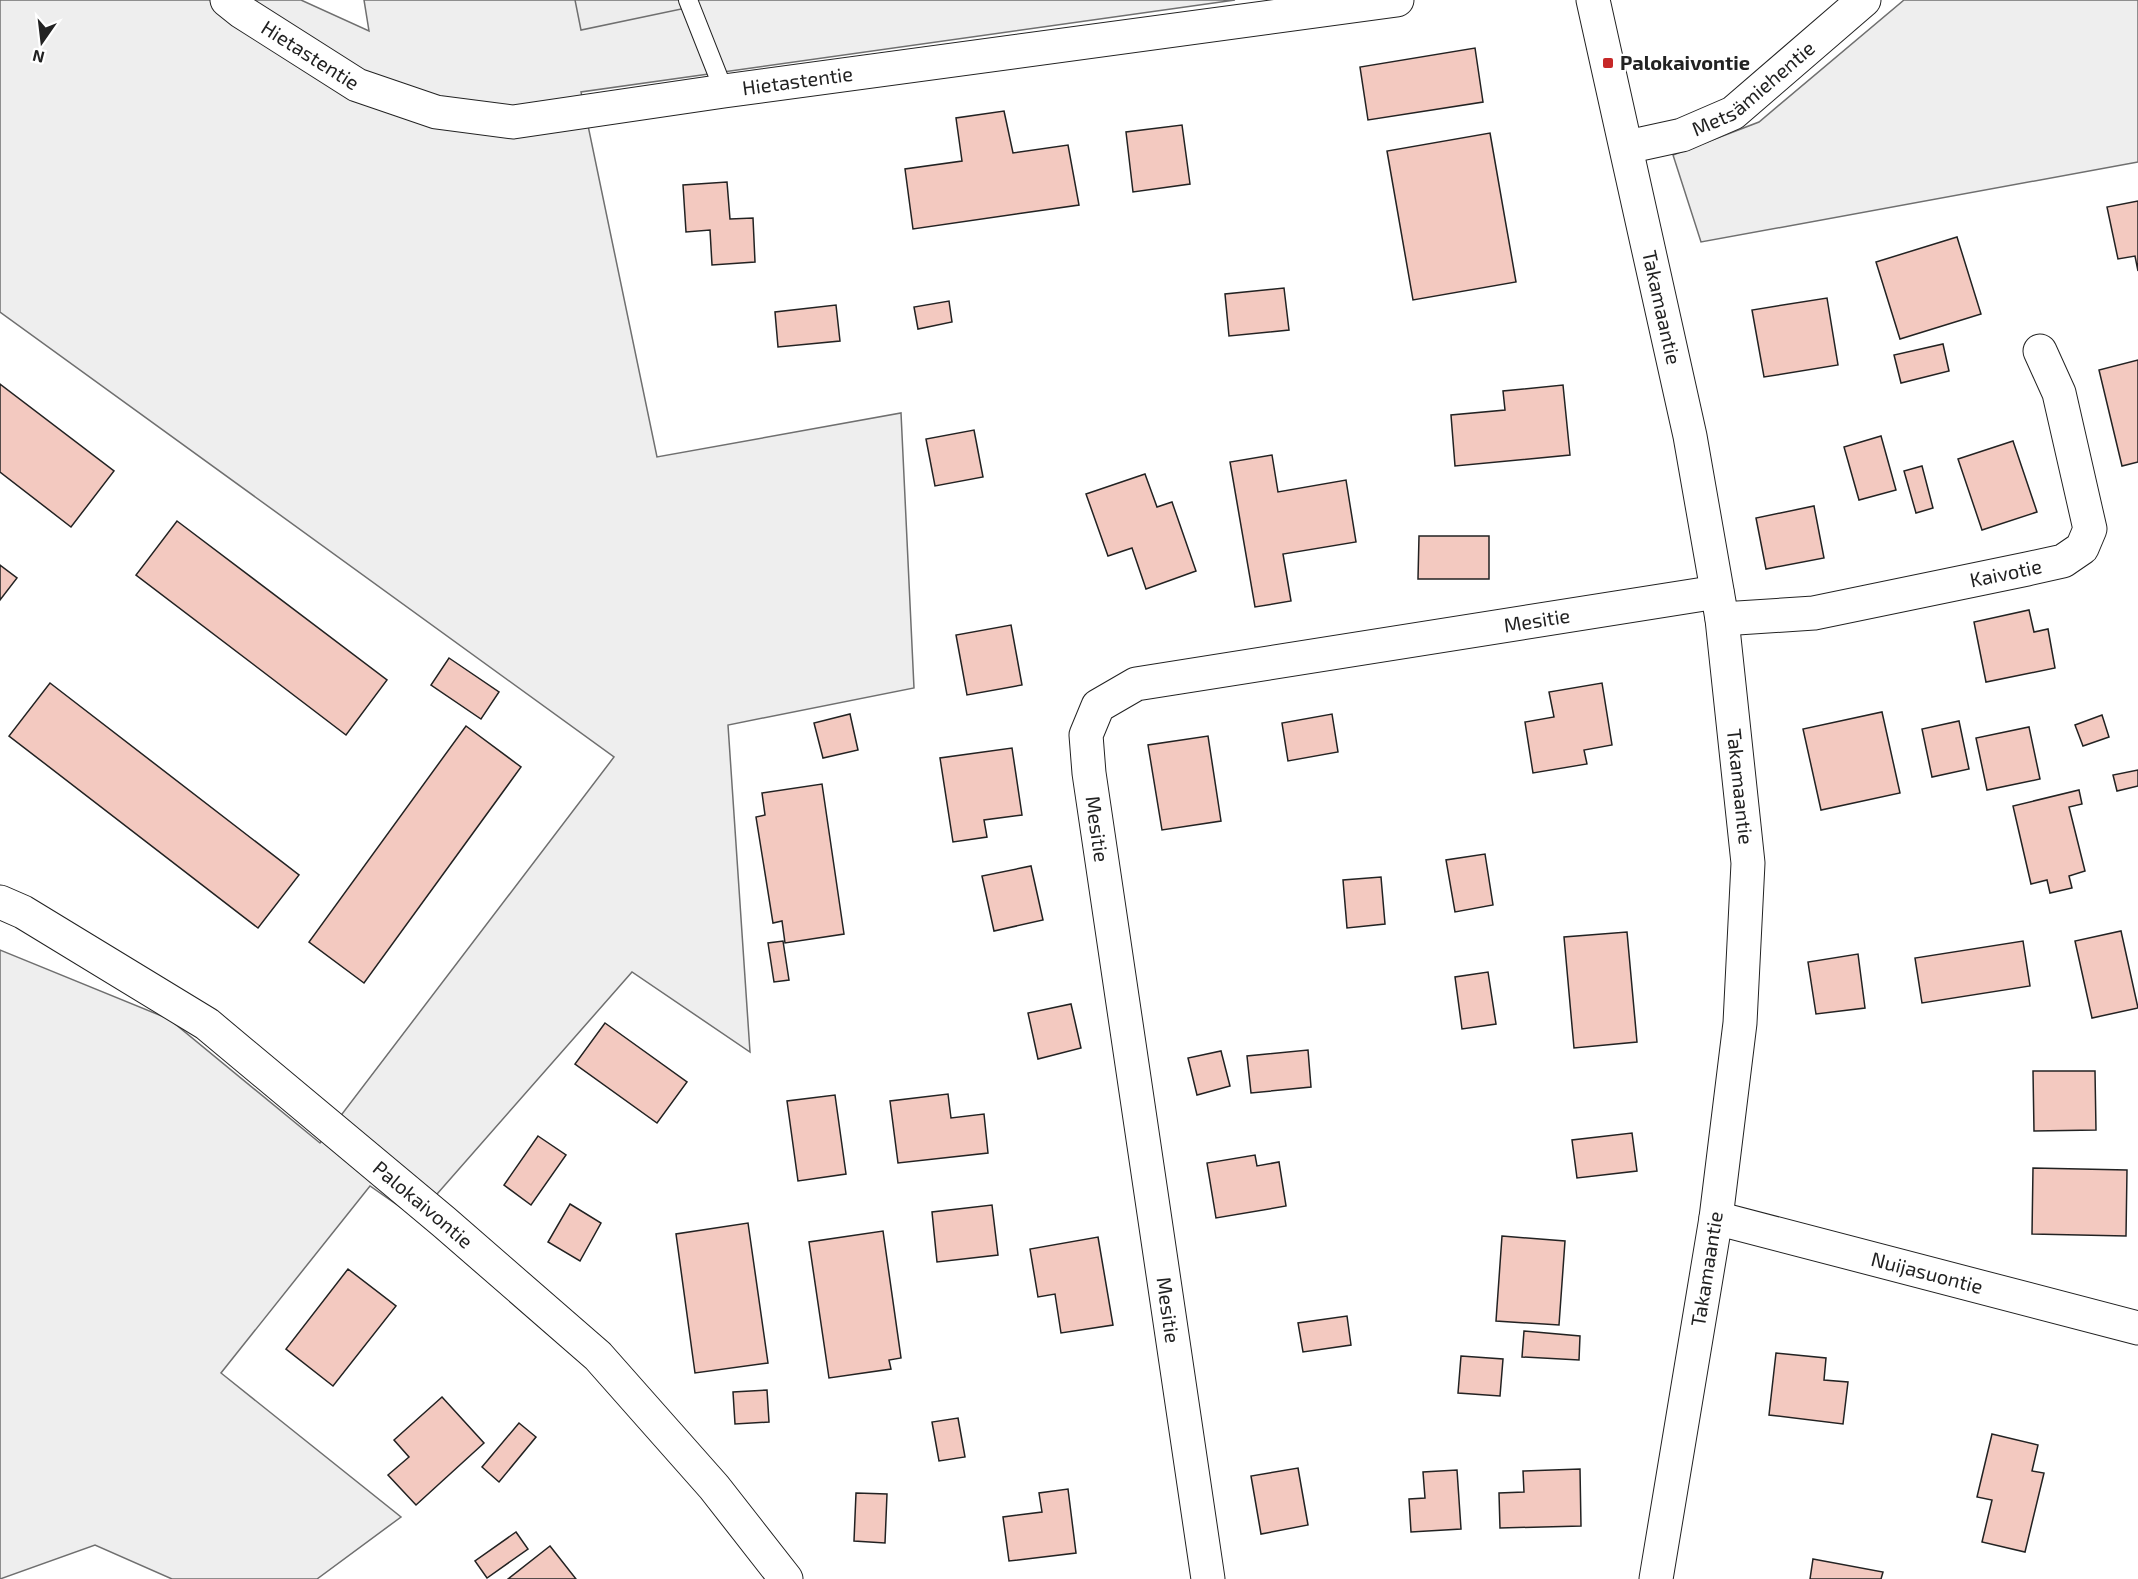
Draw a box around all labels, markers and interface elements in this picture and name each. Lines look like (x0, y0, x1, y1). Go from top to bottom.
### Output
north arrow (12, 12, 72, 72)
street label: Hietastentie (257, 15, 364, 94)
street label: Metsämiehentie (1688, 35, 1819, 140)
text: N (30, 46, 46, 68)
place label: Palokaivontie (1620, 50, 1750, 74)
marker: Palokaivontie (1601, 56, 1615, 70)
street label: Hietastentie (741, 61, 854, 99)
street label: Takamaantie (1638, 248, 1687, 367)
street label: Kaivotie (1967, 553, 2044, 592)
street label: Mesitie (1502, 602, 1572, 637)
street label: Takamaantie (1723, 727, 1759, 846)
street label: Mesitie (1081, 794, 1115, 864)
street label: Palokaivontie (369, 1155, 478, 1253)
street label: Takamaantie (1685, 1210, 1727, 1328)
street label: Nuijasuontie (1869, 1246, 1986, 1298)
street label: Mesitie (1152, 1275, 1186, 1345)

